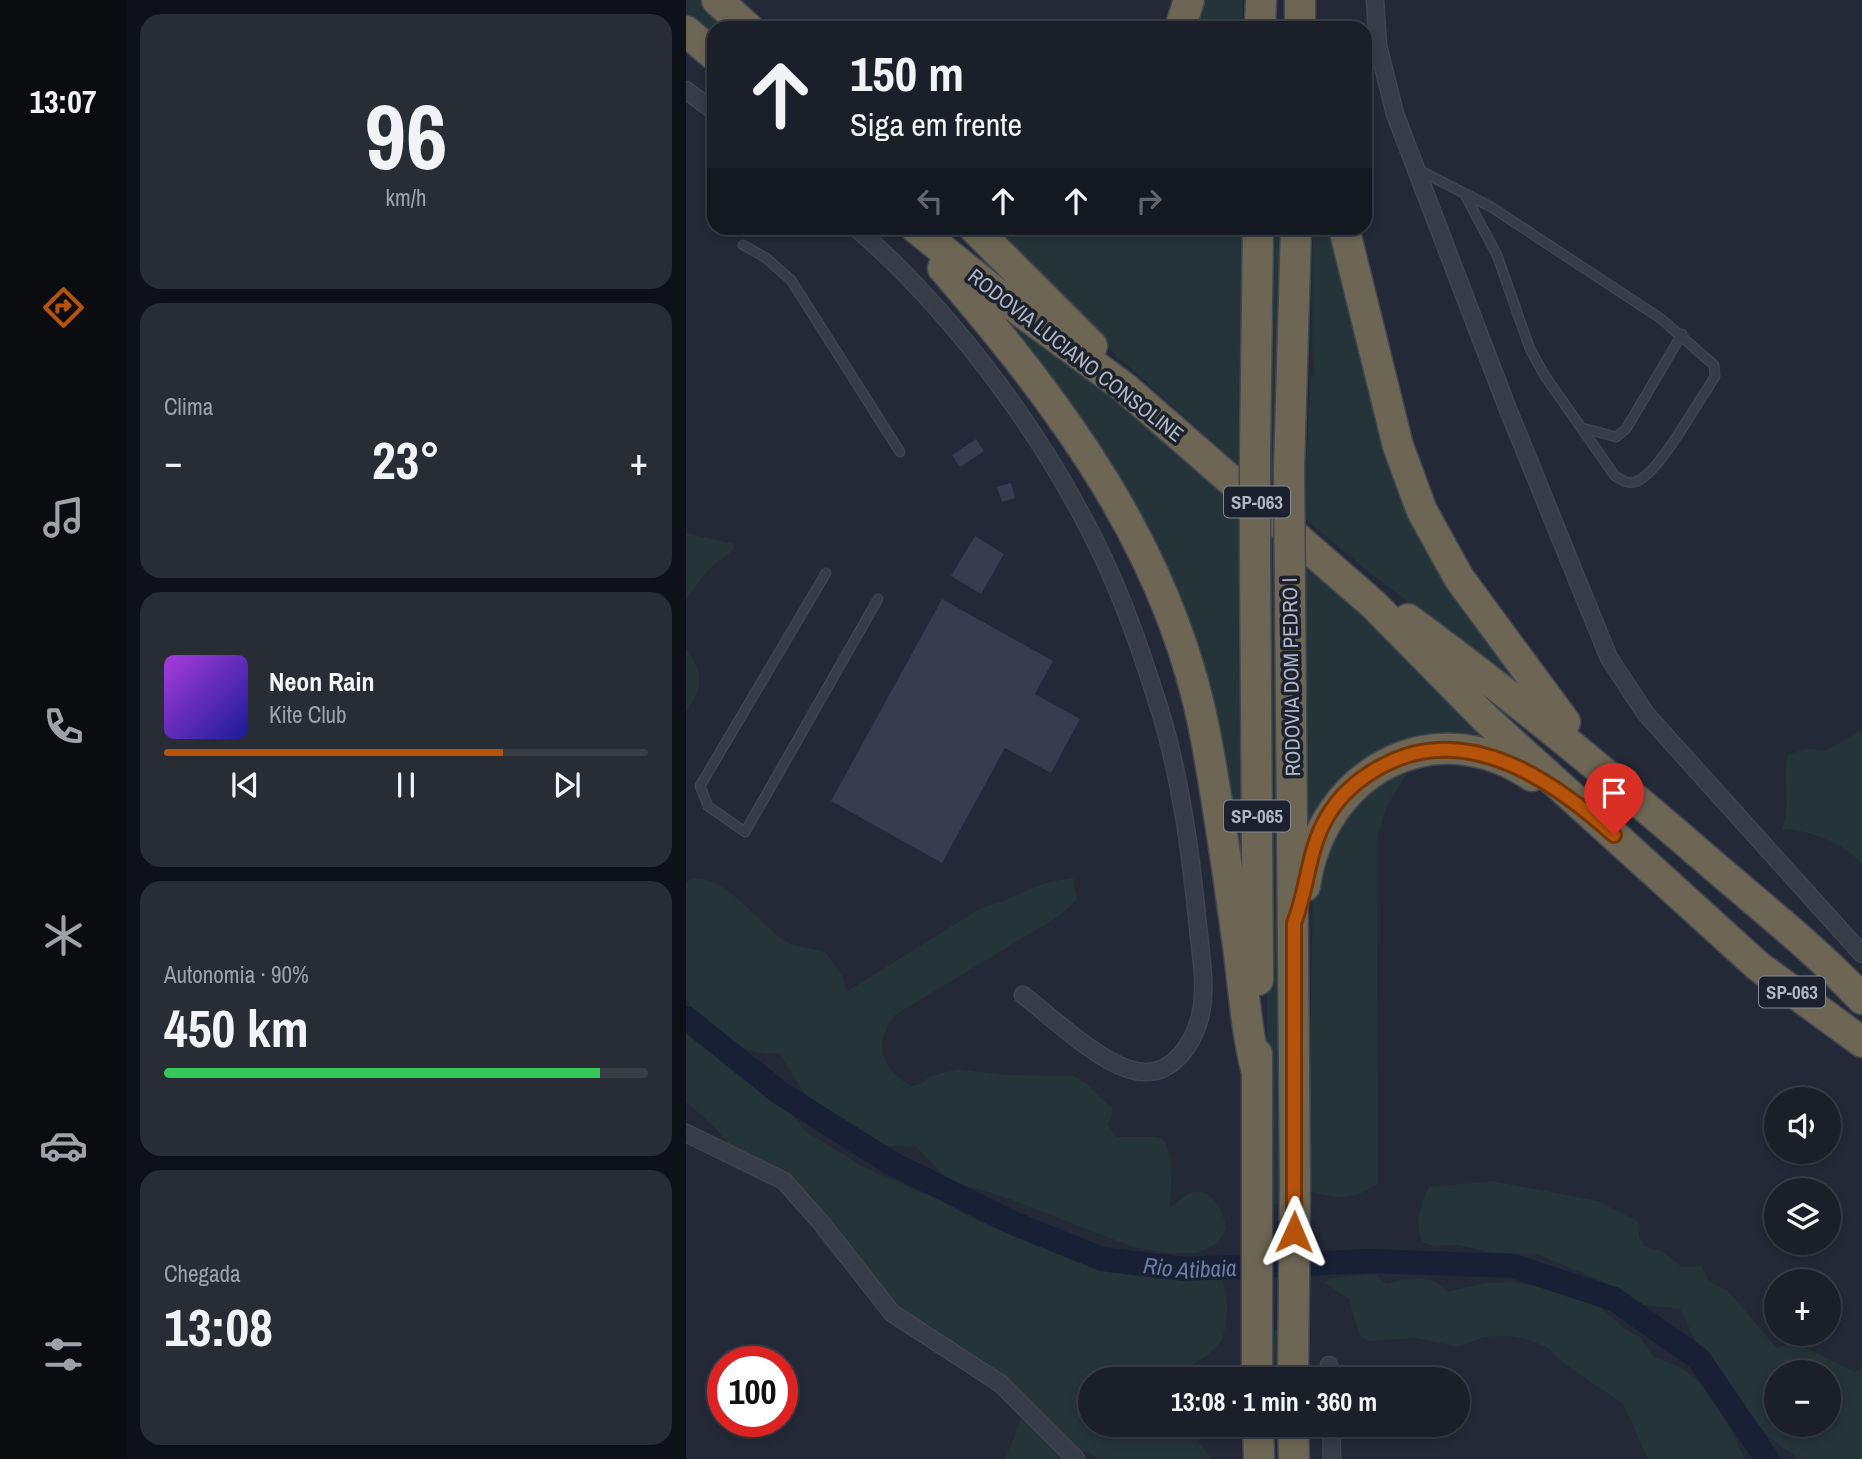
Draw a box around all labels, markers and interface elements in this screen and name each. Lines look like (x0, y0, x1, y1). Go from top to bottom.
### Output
text: 150 m (850, 40, 964, 106)
icon: ahead (735, 49, 826, 140)
text: 96 (365, 75, 448, 197)
text: 13:07 (29, 80, 97, 123)
text: Siga em frente (850, 103, 1022, 146)
text: km/h (386, 182, 426, 213)
icon: left (911, 182, 949, 220)
icon: ahead (984, 182, 1022, 220)
icon: ahead (1057, 182, 1095, 220)
icon: right (1130, 182, 1168, 220)
street label: RODOVIA LUCIANO CONSOLINE (962, 262, 1190, 448)
icon: directions (39, 283, 88, 332)
text: Clima (164, 391, 213, 422)
text: 23° (372, 425, 440, 495)
text: − (164, 436, 182, 487)
text: + (630, 436, 648, 487)
road number: SP-063 (1224, 486, 1290, 517)
icon: music (39, 493, 88, 542)
street label: RODOVIA DOM PEDRO I (1275, 577, 1307, 777)
text: Neon Rain (269, 664, 374, 699)
text: Kite Club (269, 699, 347, 730)
icon: phone (39, 702, 88, 751)
pin (1584, 763, 1644, 835)
icon: previous (226, 766, 264, 804)
icon: pause (387, 766, 425, 804)
icon: next (548, 766, 586, 804)
icon: arrive (1595, 774, 1633, 812)
road number: SP-065 (1224, 800, 1290, 832)
icon: climate (39, 911, 88, 960)
text: Autonomia · 90% (164, 959, 309, 990)
road number: SP-063 (1759, 976, 1825, 1008)
text: 450 km (164, 993, 309, 1063)
map controls (1764, 1087, 1841, 1437)
button: sound (1764, 1087, 1841, 1164)
icon: car (39, 1121, 88, 1170)
button: layers (1764, 1178, 1841, 1255)
position arrow (1257, 1195, 1331, 1269)
water label: Rio Atibaia (1142, 1249, 1237, 1285)
text: Chegada (164, 1258, 241, 1289)
button: + (1764, 1269, 1841, 1346)
text: 13:08 (164, 1292, 273, 1362)
icon: filters (39, 1330, 88, 1379)
speed limit sign: 100 (707, 1346, 798, 1437)
button: − (1764, 1360, 1841, 1437)
text: 13:08 · 1 min · 360 m (1171, 1384, 1377, 1419)

